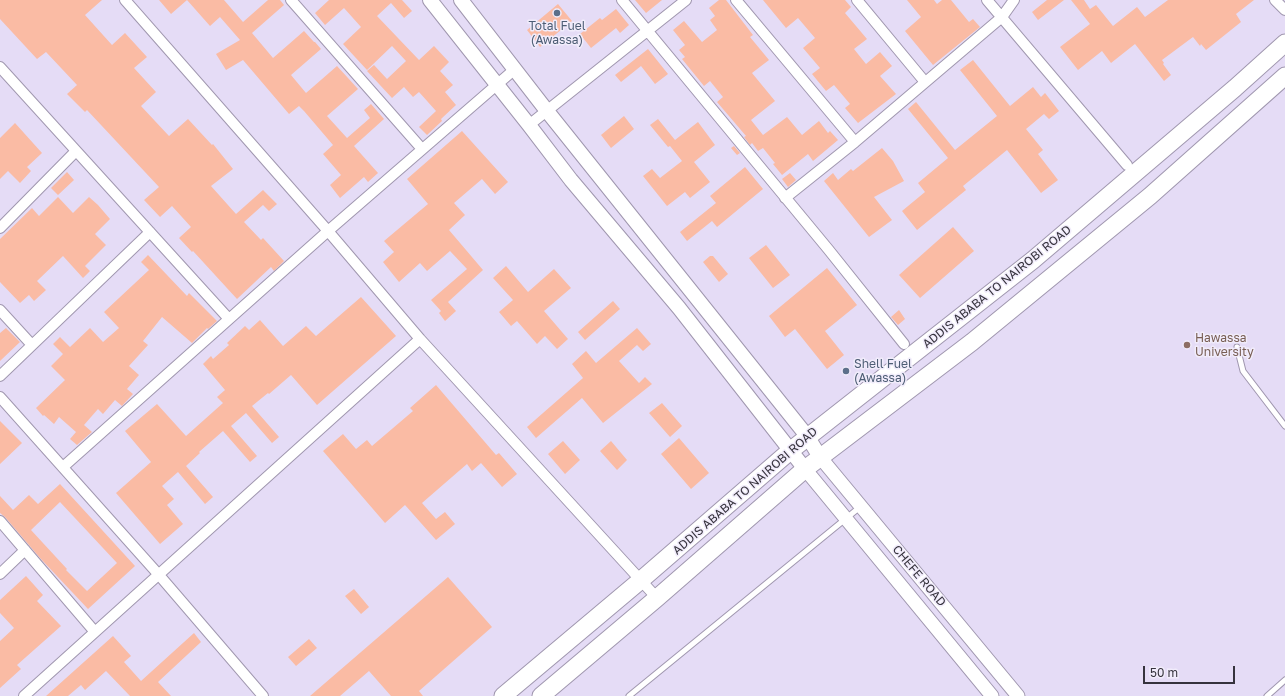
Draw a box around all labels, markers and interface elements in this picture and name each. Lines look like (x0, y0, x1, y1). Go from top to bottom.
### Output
marker: Total Fuel (Awassa) (552, 8, 562, 18)
place label: Total Fuel (Awassa) (528, 19, 586, 47)
street label: ADDIS ABABA TO NAIROBI ROAD (920, 223, 1074, 351)
place label: Hawassa University (1195, 331, 1254, 359)
marker: Hawassa University (1182, 340, 1192, 350)
place label: Shell Fuel (Awassa) (854, 357, 912, 385)
marker: Shell Fuel (Awassa) (841, 366, 851, 376)
street label: ADDIS ABABA TO NAIROBI ROAD (670, 424, 820, 558)
street label: CHEFE ROAD (889, 543, 949, 609)
scale bar (1145, 658, 1237, 684)
text: 50 m (1150, 665, 1178, 680)

